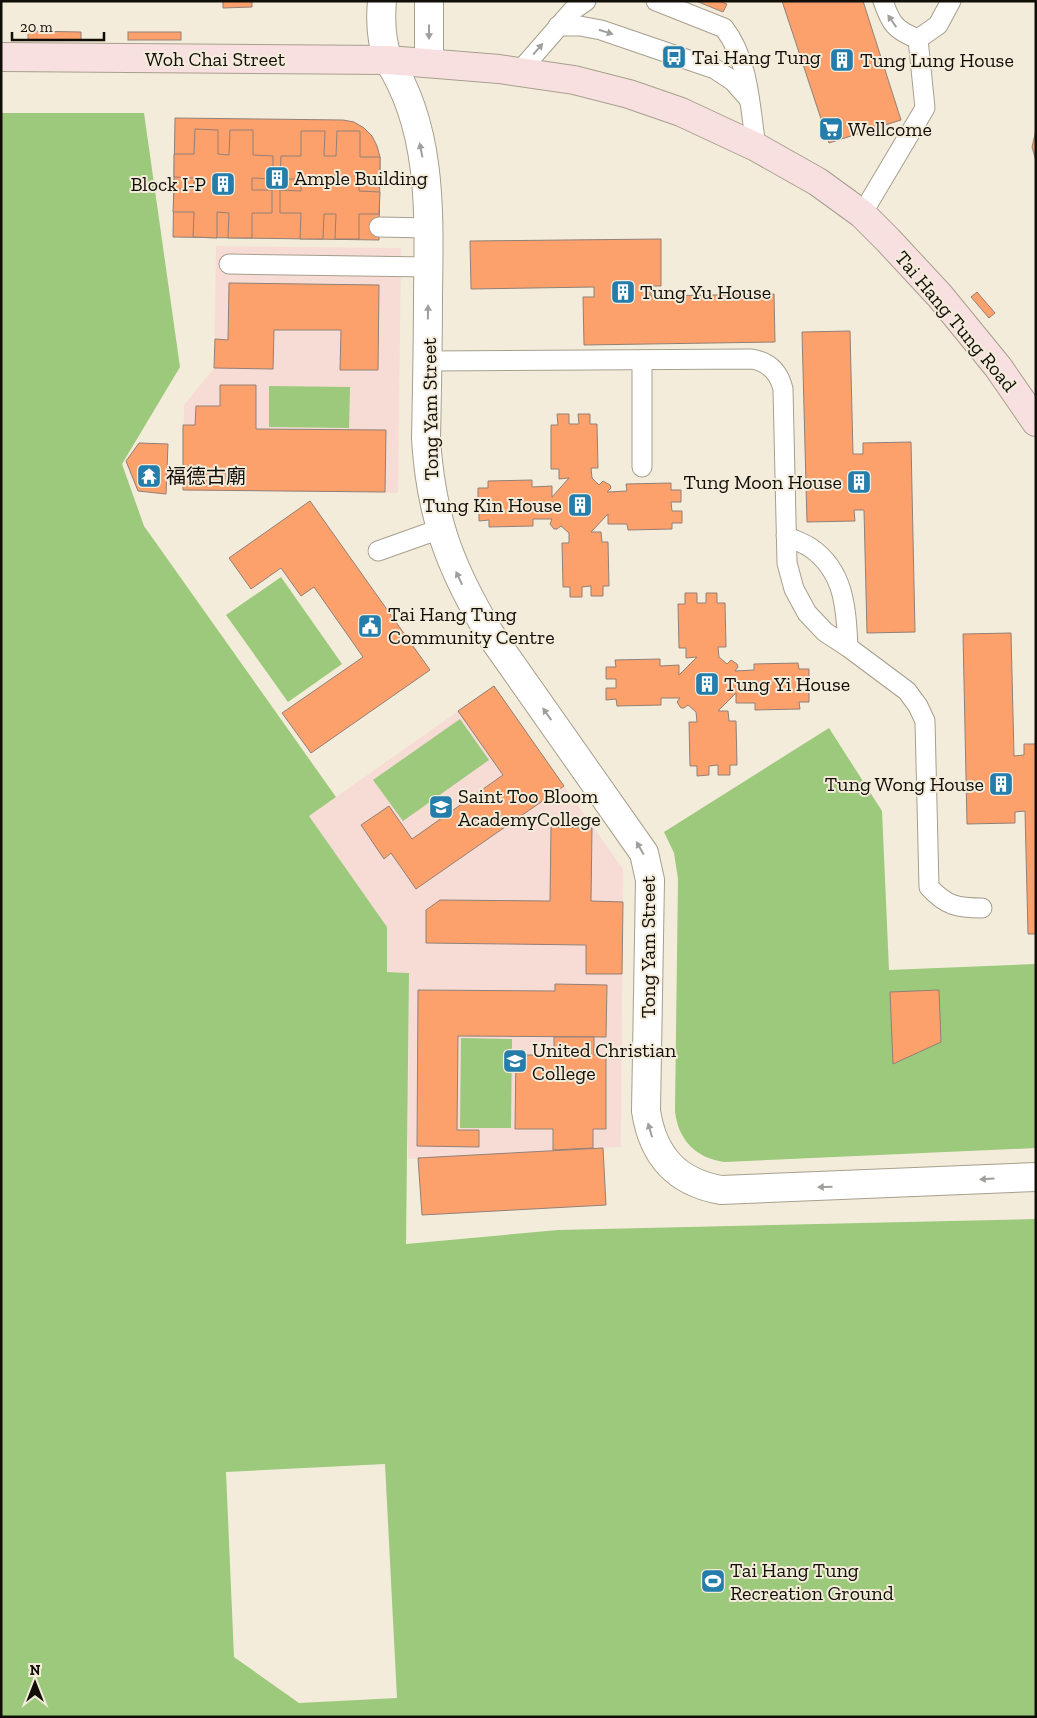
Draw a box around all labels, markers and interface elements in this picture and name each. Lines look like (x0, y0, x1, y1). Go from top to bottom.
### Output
scale bar (12, 10, 105, 42)
one-way arrow (887, 14, 897, 28)
text: 20 m (20, 18, 53, 36)
one-way arrow (425, 24, 433, 40)
one-way arrow (598, 28, 613, 36)
one-way arrow (532, 43, 543, 55)
bus stop icon: Tai Hang Tung (661, 44, 687, 70)
place label: Tai Hang Tung (692, 45, 821, 69)
street label: Woh Chai Street (145, 47, 286, 71)
building icon: Tung Lung House (829, 47, 855, 73)
place label: Tung Lung House (860, 48, 1014, 72)
supermarket icon: Wellcome (818, 116, 844, 142)
place label: Wellcome (848, 117, 932, 141)
one-way arrow (417, 142, 425, 158)
building icon: Ample Building (264, 165, 290, 191)
place label: Ample Building (294, 166, 428, 190)
building icon: Block I-P (210, 171, 236, 197)
place label: Block I-P (130, 172, 206, 196)
street label: Tai Hang Tung Road (890, 246, 1022, 396)
building icon: Tung Yu House (610, 279, 636, 305)
place label: Tung Yu House (640, 280, 771, 304)
one-way arrow (424, 304, 432, 320)
street label: Tong Yam Street (417, 337, 443, 481)
temple icon: 福德古廟 (136, 463, 162, 489)
place label: 福德古廟 (166, 464, 246, 488)
building icon: Tung Moon House (846, 469, 872, 495)
place label: Tung Moon House (683, 470, 842, 494)
building icon: Tung Kin House (567, 492, 593, 518)
place label: Tung Kin House (423, 493, 562, 517)
one-way arrow (455, 571, 463, 585)
place label: Tai Hang Tung Community Centre (388, 602, 555, 649)
public building icon: Tai Hang Tung Community Centre (357, 613, 383, 639)
building icon: Tung Yi House (694, 671, 720, 697)
place label: Tung Yi House (724, 672, 850, 696)
one-way arrow (542, 708, 552, 721)
building icon: Tung Wong House (988, 771, 1014, 797)
place label: Tung Wong House (825, 772, 984, 796)
place label: Saint Too Bloom AcademyCollege (458, 784, 601, 831)
school or university icon: Saint Too Bloom AcademyCollege (428, 794, 454, 820)
one-way arrow (636, 841, 645, 854)
street label: Tong Yam Street (636, 875, 660, 1018)
place label: United Christian College (532, 1038, 677, 1085)
school or university icon: United Christian College (502, 1048, 528, 1074)
one-way arrow (646, 1122, 654, 1137)
one-way arrow (979, 1176, 995, 1184)
one-way arrow (816, 1183, 832, 1191)
place label: Tai Hang Tung Recreation Ground (730, 1558, 894, 1605)
sports icon: Tai Hang Tung Recreation Ground (700, 1568, 726, 1594)
north arrow (10, 1658, 60, 1708)
text: N (30, 1662, 41, 1679)

